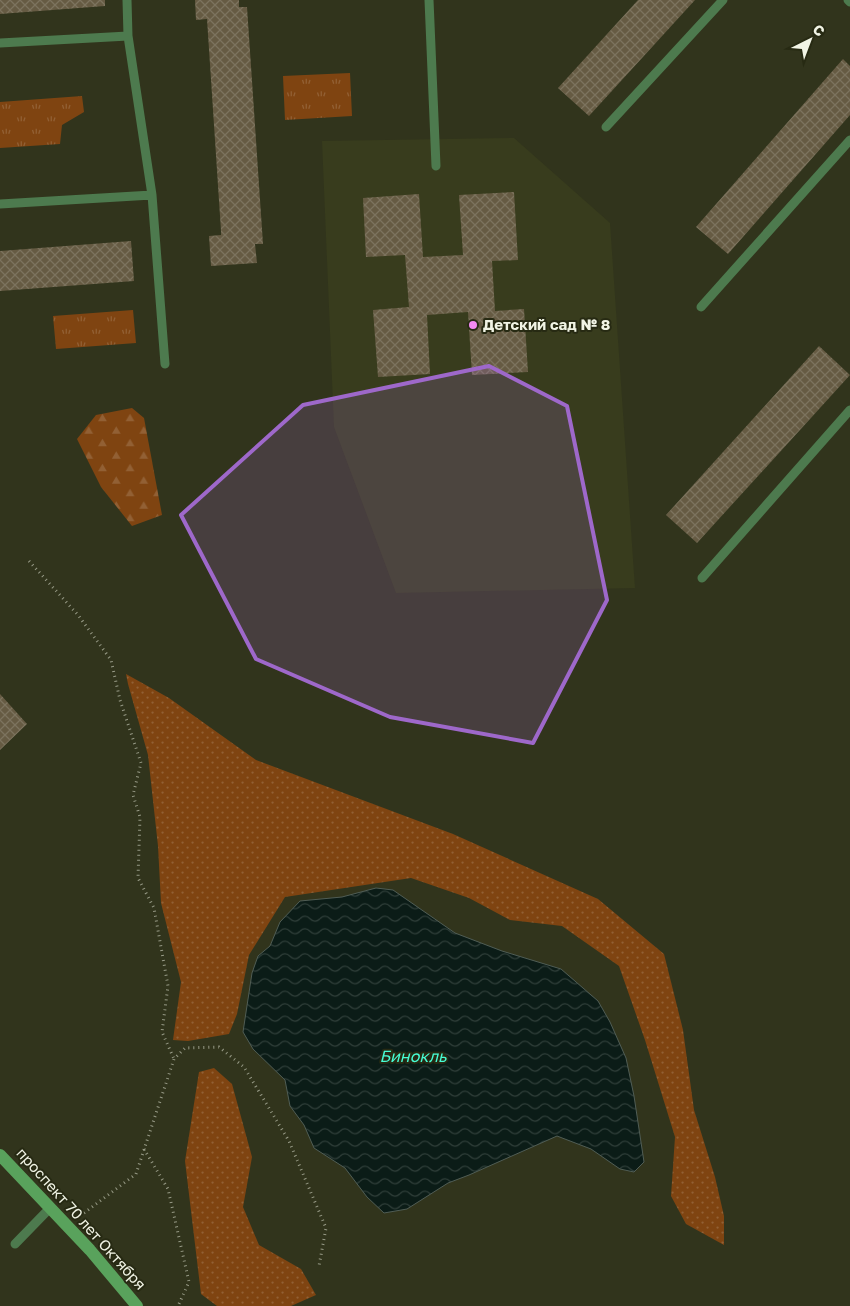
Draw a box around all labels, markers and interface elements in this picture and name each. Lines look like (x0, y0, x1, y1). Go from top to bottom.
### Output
north arrow (785, 15, 835, 65)
text: С (810, 20, 828, 40)
place label: Детский сад № 8 (483, 315, 610, 333)
marker: Детский сад № 8 (467, 319, 479, 331)
water label: Бинокль (379, 1046, 447, 1066)
street label: проспект 70 лет Октября (13, 1144, 150, 1293)

